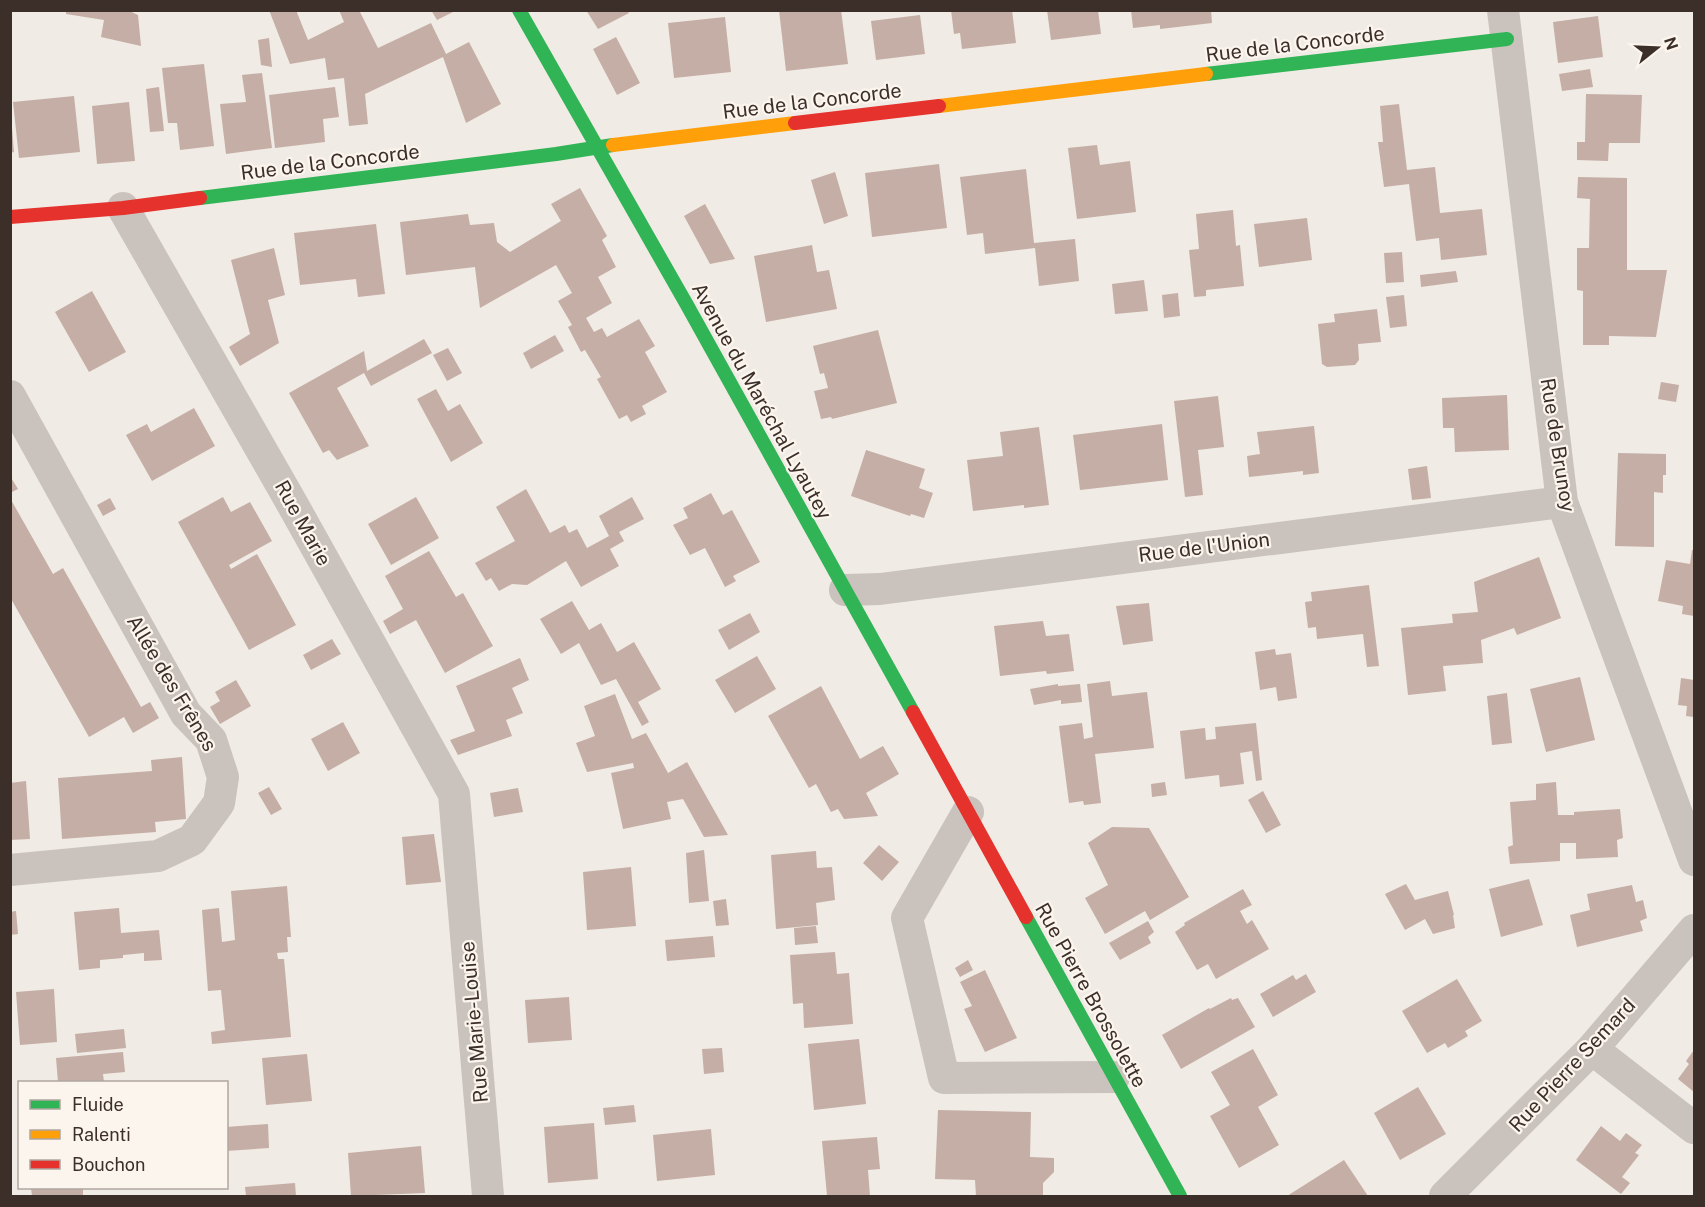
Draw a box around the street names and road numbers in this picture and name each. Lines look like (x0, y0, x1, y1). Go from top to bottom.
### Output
street label: Rue de la Concorde (1204, 21, 1386, 67)
street label: Rue de la Concorde (721, 78, 903, 124)
street label: Rue de la Concorde (239, 139, 421, 185)
street label: Avenue du Maréchal Lyautey (687, 279, 837, 524)
street label: Rue de Brunoy (1536, 376, 1580, 514)
street label: Rue Marie (270, 476, 336, 570)
street label: Rue de l'Union (1137, 527, 1271, 567)
street label: Allée des Frênes (122, 611, 222, 755)
street label: Rue Pierre Brossolette (1030, 898, 1152, 1092)
street label: Rue Marie-Louise (455, 940, 493, 1104)
street label: Rue Pierre Semard (1504, 993, 1640, 1137)

